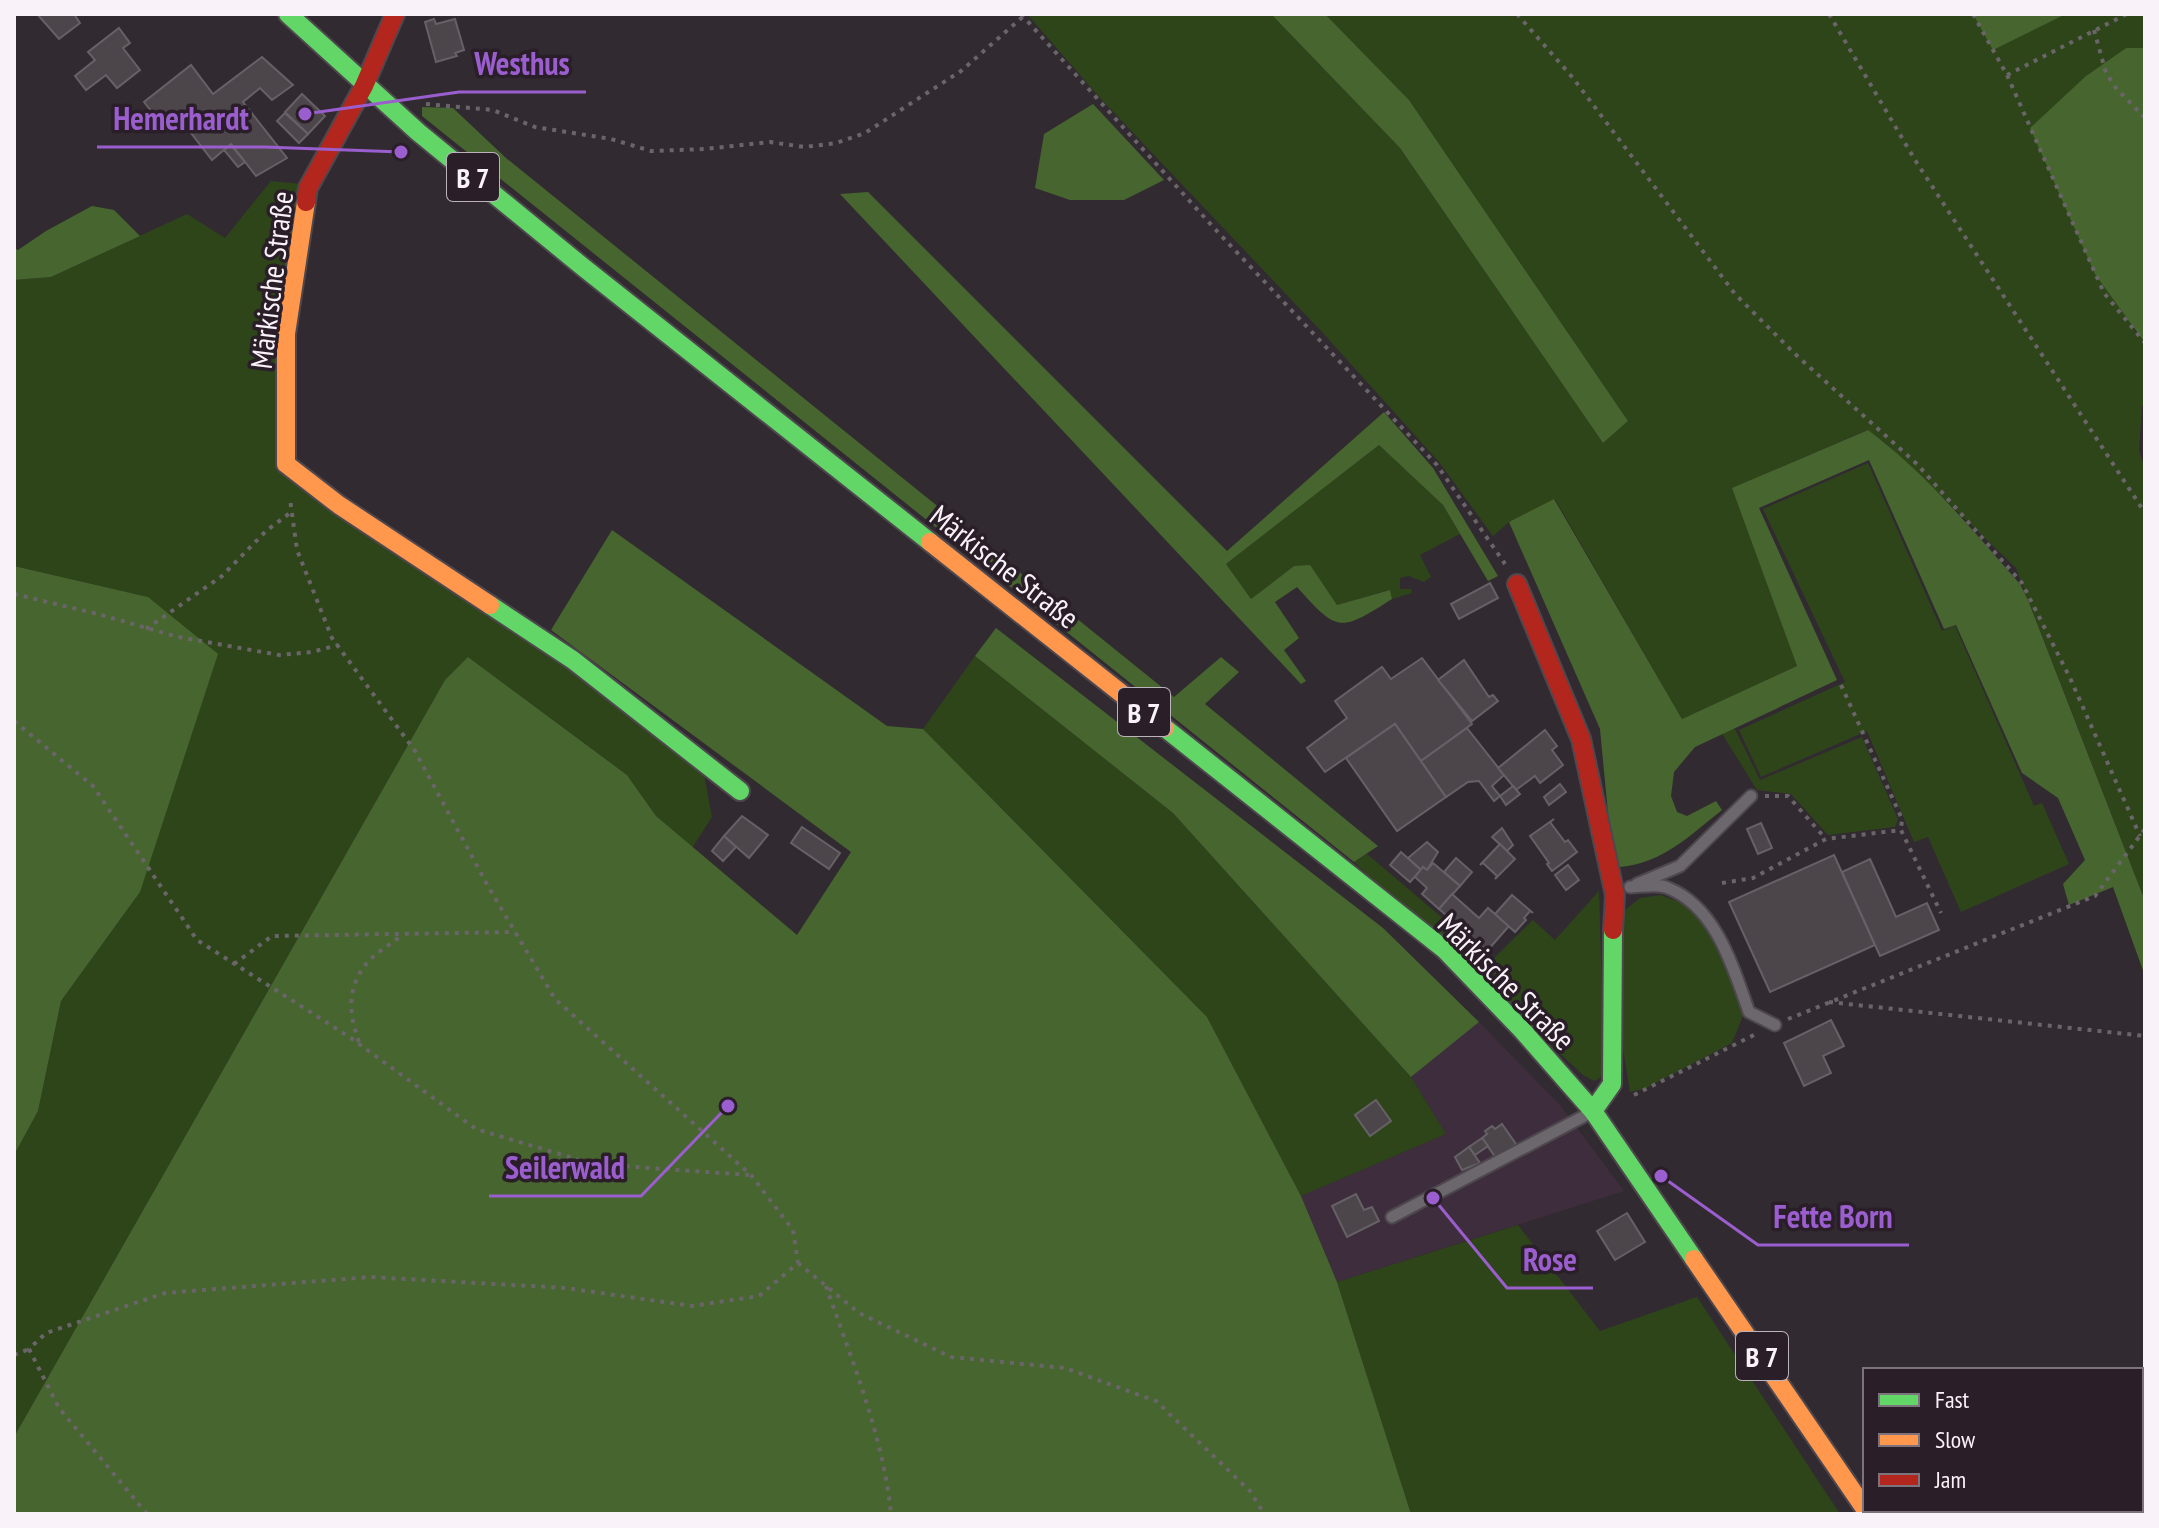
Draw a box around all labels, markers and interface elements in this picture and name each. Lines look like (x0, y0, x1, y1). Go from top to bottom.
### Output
callout: Westhus (459, 36, 586, 92)
text: Westhus (473, 42, 570, 84)
callout: Hemerhardt (97, 91, 265, 147)
text: Hemerhardt (113, 97, 249, 139)
road number: B 7 (447, 153, 499, 201)
street label: Märkische Straße (241, 189, 301, 371)
street label: Märkische Straße (923, 496, 1087, 636)
road number: B 7 (1118, 688, 1170, 736)
street label: Märkische Straße (1430, 904, 1584, 1058)
callout: Seilerwald (489, 1140, 641, 1196)
text: Seilerwald (505, 1146, 625, 1188)
callout: Fette Born (1758, 1189, 1909, 1245)
text: Fette Born (1773, 1195, 1893, 1237)
callout: Rose (1507, 1232, 1593, 1288)
text: Rose (1523, 1238, 1577, 1280)
road number: B 7 (1736, 1332, 1788, 1380)
legend (1863, 1368, 2143, 1512)
text: Fast (1935, 1384, 1970, 1415)
text: Slow (1935, 1424, 1976, 1455)
text: Jam (1934, 1464, 1966, 1495)

